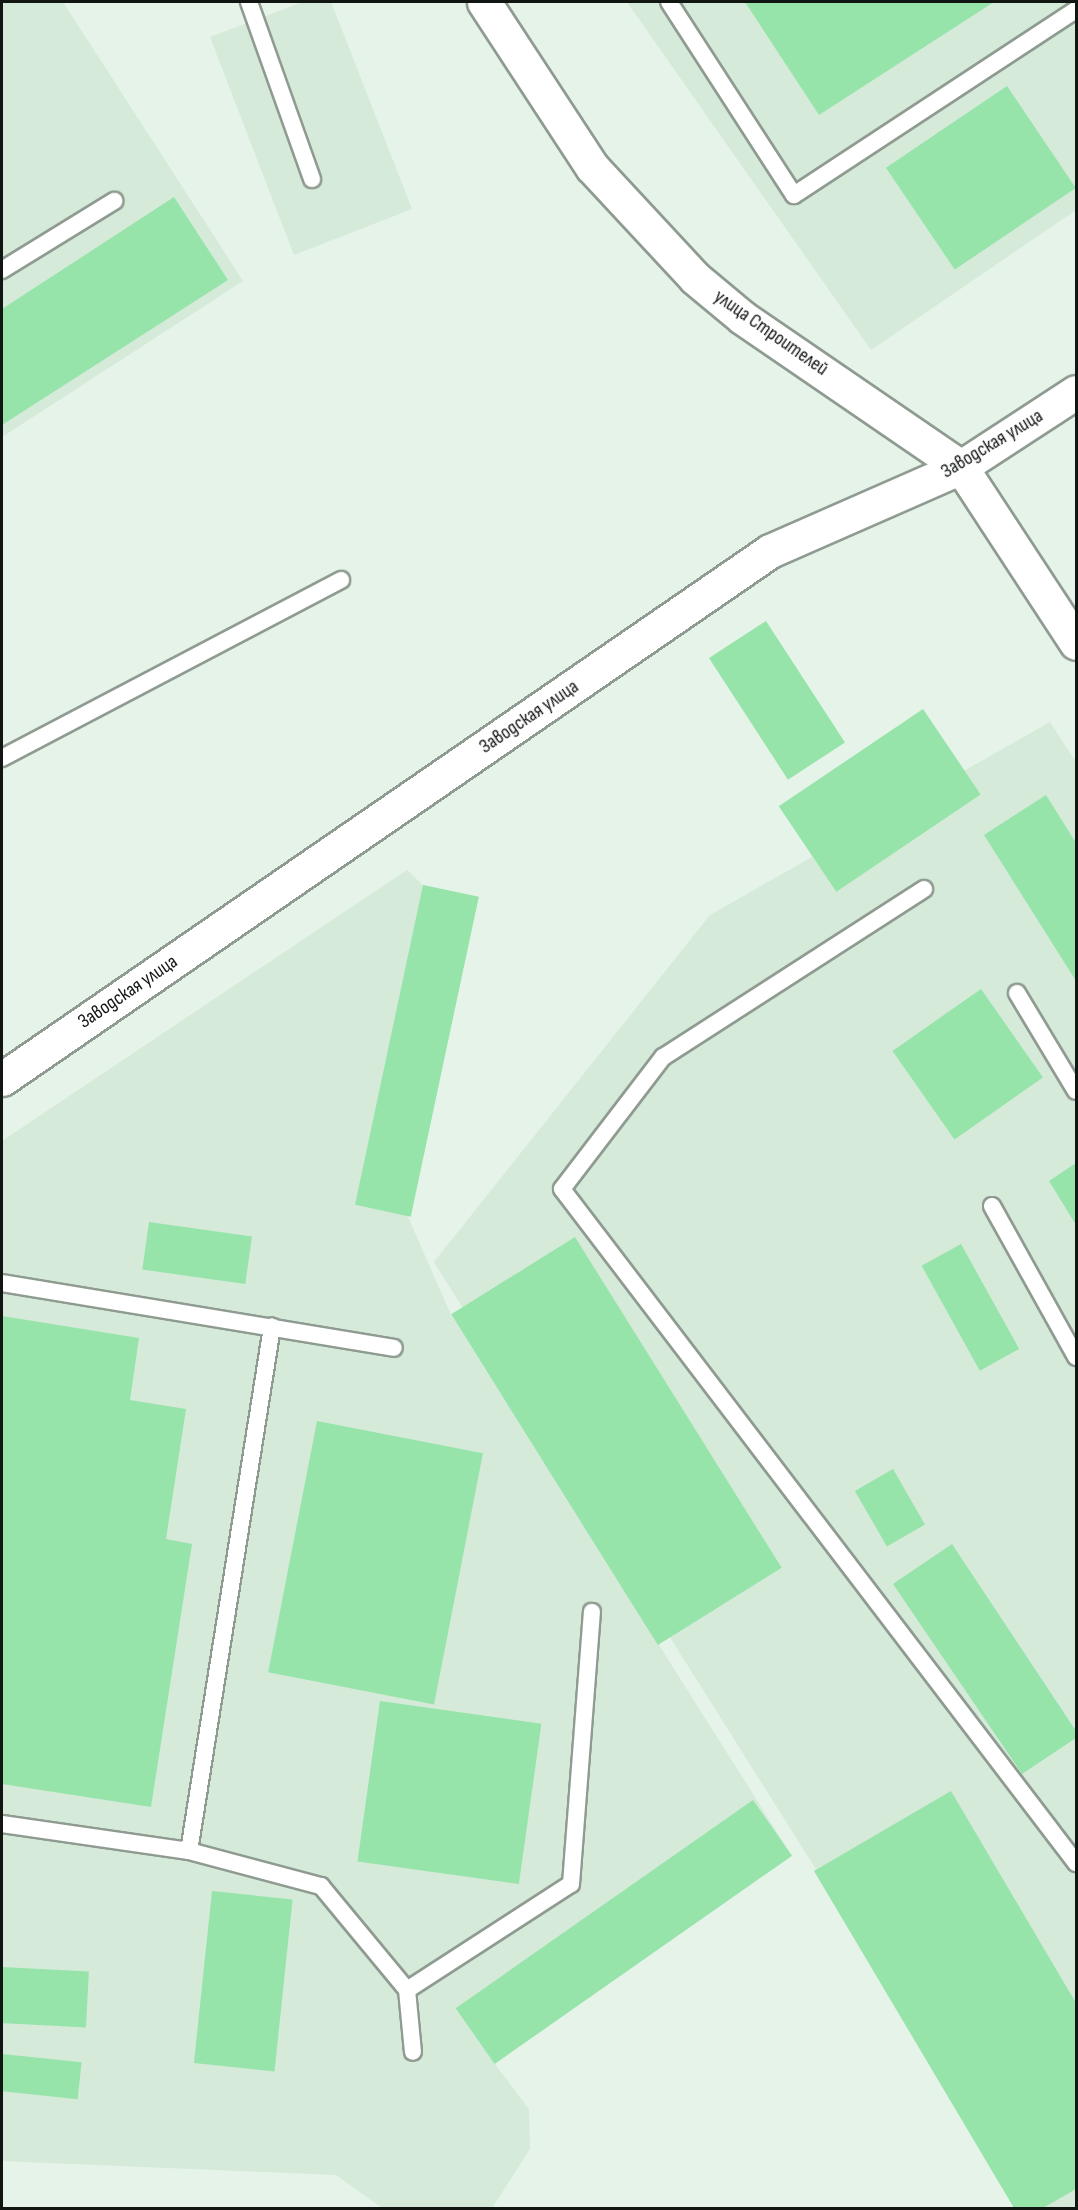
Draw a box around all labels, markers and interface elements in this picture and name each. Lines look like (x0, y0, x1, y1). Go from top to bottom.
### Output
street label: улица Строителей (709, 285, 833, 381)
street label: Заводская улица (937, 404, 1047, 484)
street label: Заводская улица (475, 675, 583, 759)
street label: Заводская улица (74, 950, 182, 1034)

